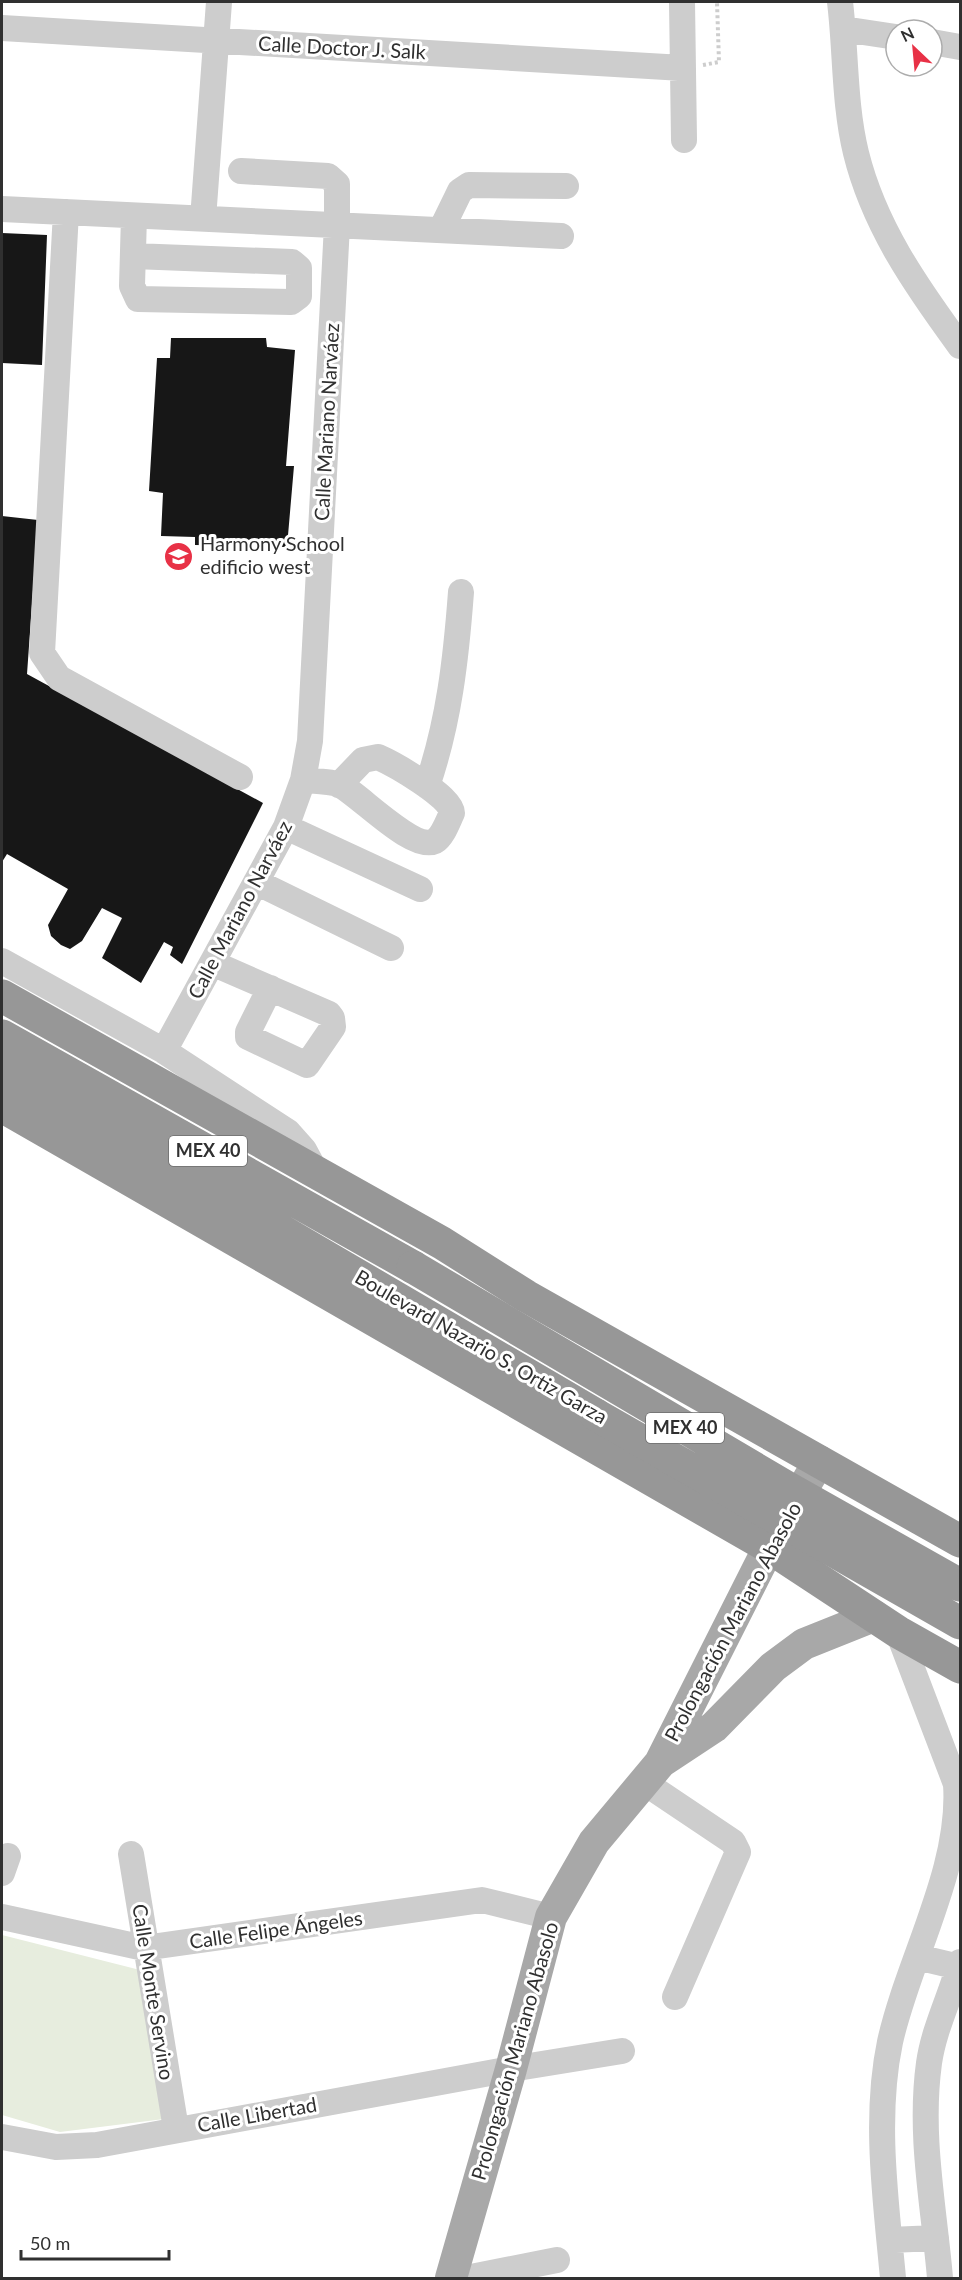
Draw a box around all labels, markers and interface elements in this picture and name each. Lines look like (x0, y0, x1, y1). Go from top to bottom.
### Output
north arrow (884, 18, 944, 78)
text: N (898, 23, 917, 45)
street label: Calle Doctor J. Salk (258, 31, 427, 63)
street label: Calle Mariano Narváez (309, 322, 343, 521)
place label: Harmony School edificio west (200, 531, 345, 578)
school or university icon: Harmony School edificio west (163, 540, 195, 572)
street label: Calle Mariano Narváez (182, 816, 296, 1003)
road number: MEX 40 (169, 1136, 247, 1166)
street label: Boulevard Nazario S. Ortiz Garza (351, 1264, 612, 1428)
road number: MEX 40 (646, 1413, 724, 1443)
street label: Prolongación Mariano Abasolo (659, 1498, 805, 1745)
street label: Calle Monte Servino (128, 1902, 180, 2082)
street label: Calle Felipe Ángeles (188, 1905, 364, 1953)
street label: Prolongación Mariano Abasolo (466, 1919, 562, 2183)
street label: Calle Libertad (195, 2092, 318, 2136)
scale bar (21, 2223, 170, 2261)
text: 50 m (30, 2232, 70, 2254)

